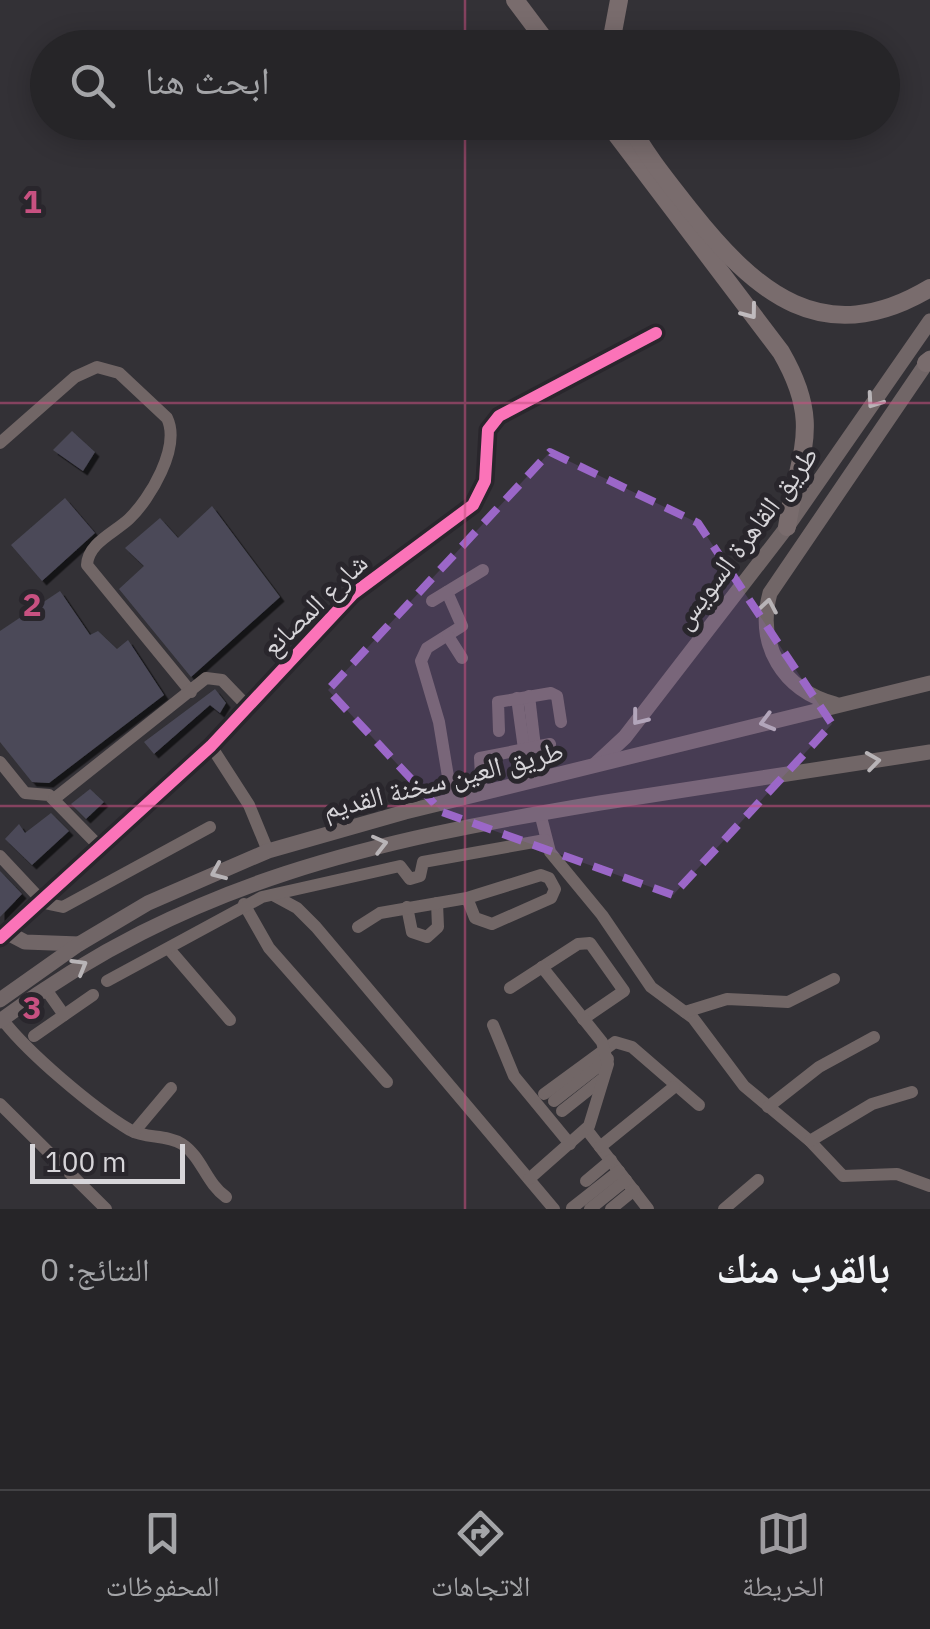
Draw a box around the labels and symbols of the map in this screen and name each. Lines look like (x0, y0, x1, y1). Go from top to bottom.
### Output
text: 1 (22, 180, 42, 222)
one-way arrow (739, 301, 756, 319)
one-way arrow (868, 390, 886, 408)
street label: طريق القاهرة السويس (664, 438, 826, 636)
street label: شارع المصانع (253, 544, 375, 664)
text: 2 (22, 583, 42, 625)
one-way arrow (757, 598, 778, 614)
one-way arrow (634, 707, 651, 725)
one-way arrow (759, 710, 776, 731)
street label: طريق العين سخنة القديم (319, 731, 567, 828)
one-way arrow (865, 751, 881, 772)
one-way arrow (371, 835, 388, 856)
one-way arrow (210, 860, 228, 880)
one-way arrow (70, 958, 88, 978)
text: 3 (22, 986, 42, 1028)
scale bar (30, 1139, 185, 1184)

